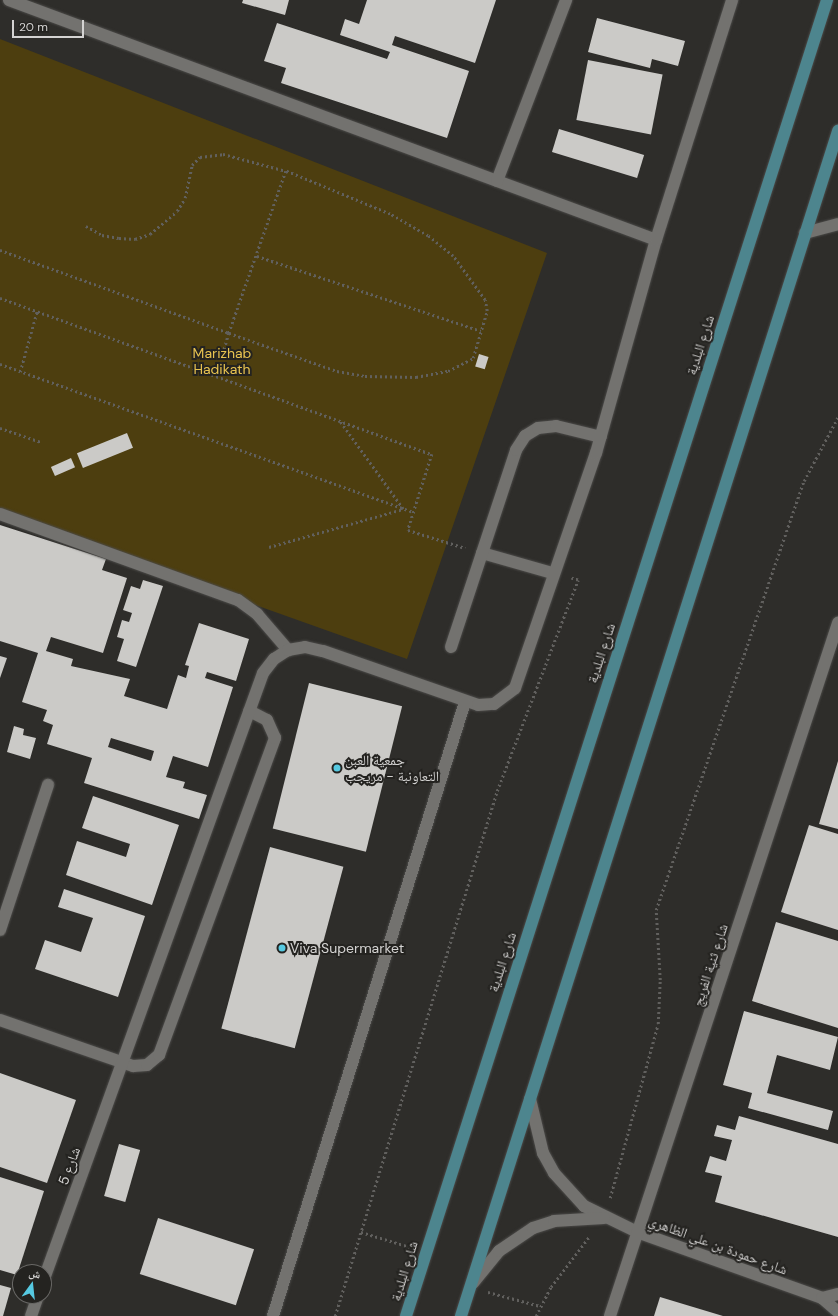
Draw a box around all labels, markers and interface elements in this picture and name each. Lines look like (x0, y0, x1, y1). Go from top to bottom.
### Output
scale bar (14, 12, 86, 38)
text: 20 m (19, 19, 48, 35)
street label: شارع البلدية (682, 313, 718, 377)
park label: Marizhab Hadikath (193, 345, 251, 378)
street label: شارع البلدية (583, 621, 619, 685)
place label: جمعية العبن التعاونبة - مريجب (345, 752, 439, 784)
marker: جمعية العبن التعاونبة - مريجب (332, 763, 342, 773)
street label: شارع ثنية الفريج (689, 922, 731, 1008)
street label: شارع البلدية (484, 930, 520, 994)
place label: Viva Supermarket (290, 940, 404, 956)
marker: Viva Supermarket (277, 943, 287, 953)
street label: شارع 5 (54, 1145, 84, 1187)
street label: شارع حمودة بن علي الظاهري (646, 1212, 790, 1278)
street label: شارع البلدية (387, 1239, 421, 1303)
north arrow (12, 1264, 52, 1304)
text: ش (27, 1265, 42, 1282)

